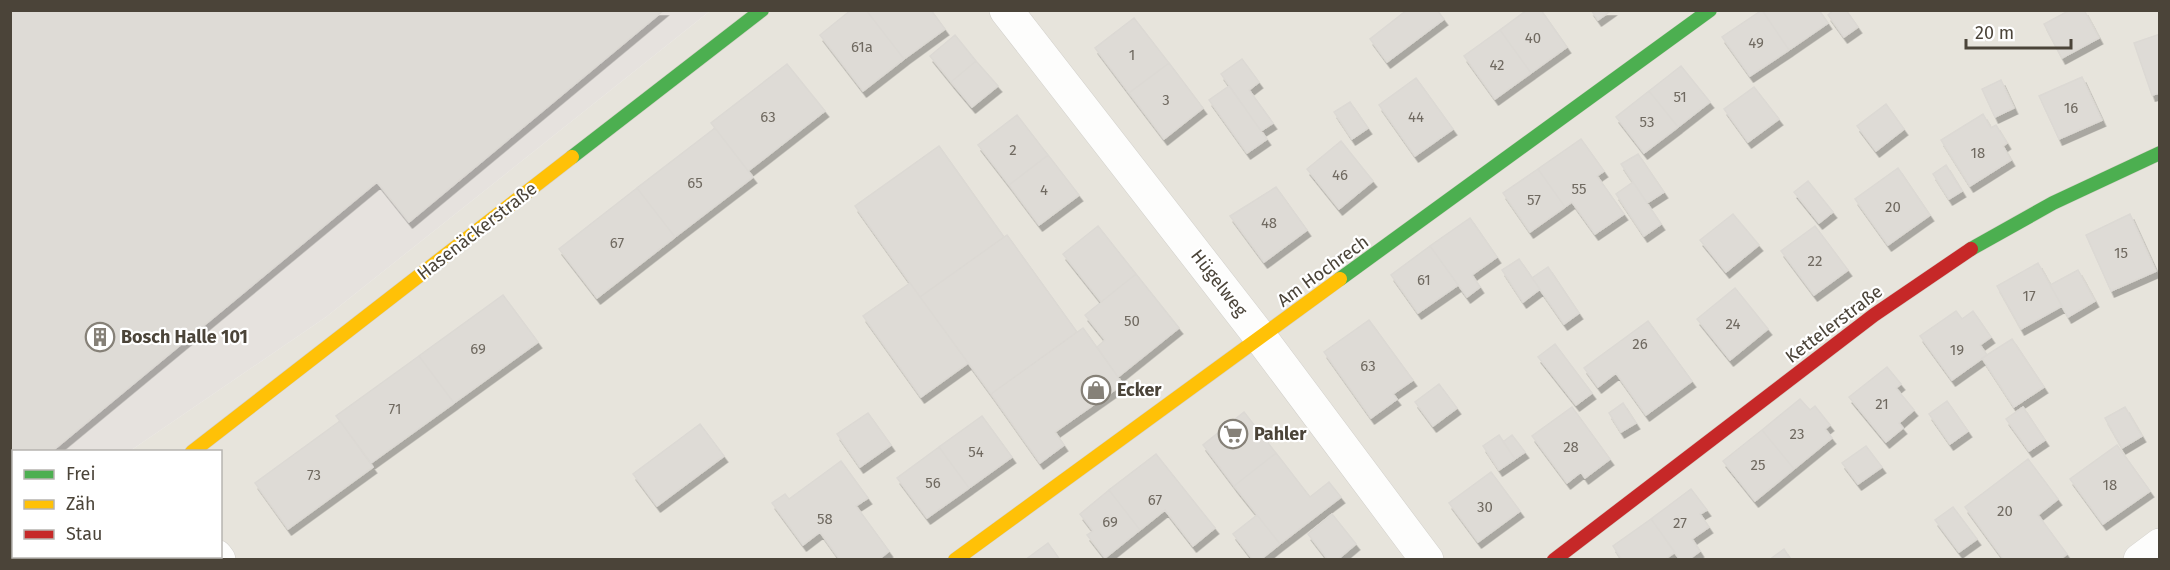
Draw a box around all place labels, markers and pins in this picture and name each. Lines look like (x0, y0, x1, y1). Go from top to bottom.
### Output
building icon: Bosch Halle 101 (84, 321, 116, 353)
place label: Bosch Halle 101 (121, 326, 248, 348)
shop icon: Ecker (1080, 374, 1112, 406)
place label: Ecker (1117, 379, 1162, 401)
supermarket icon: Pahler (1217, 418, 1249, 450)
place label: Pahler (1254, 423, 1307, 445)

